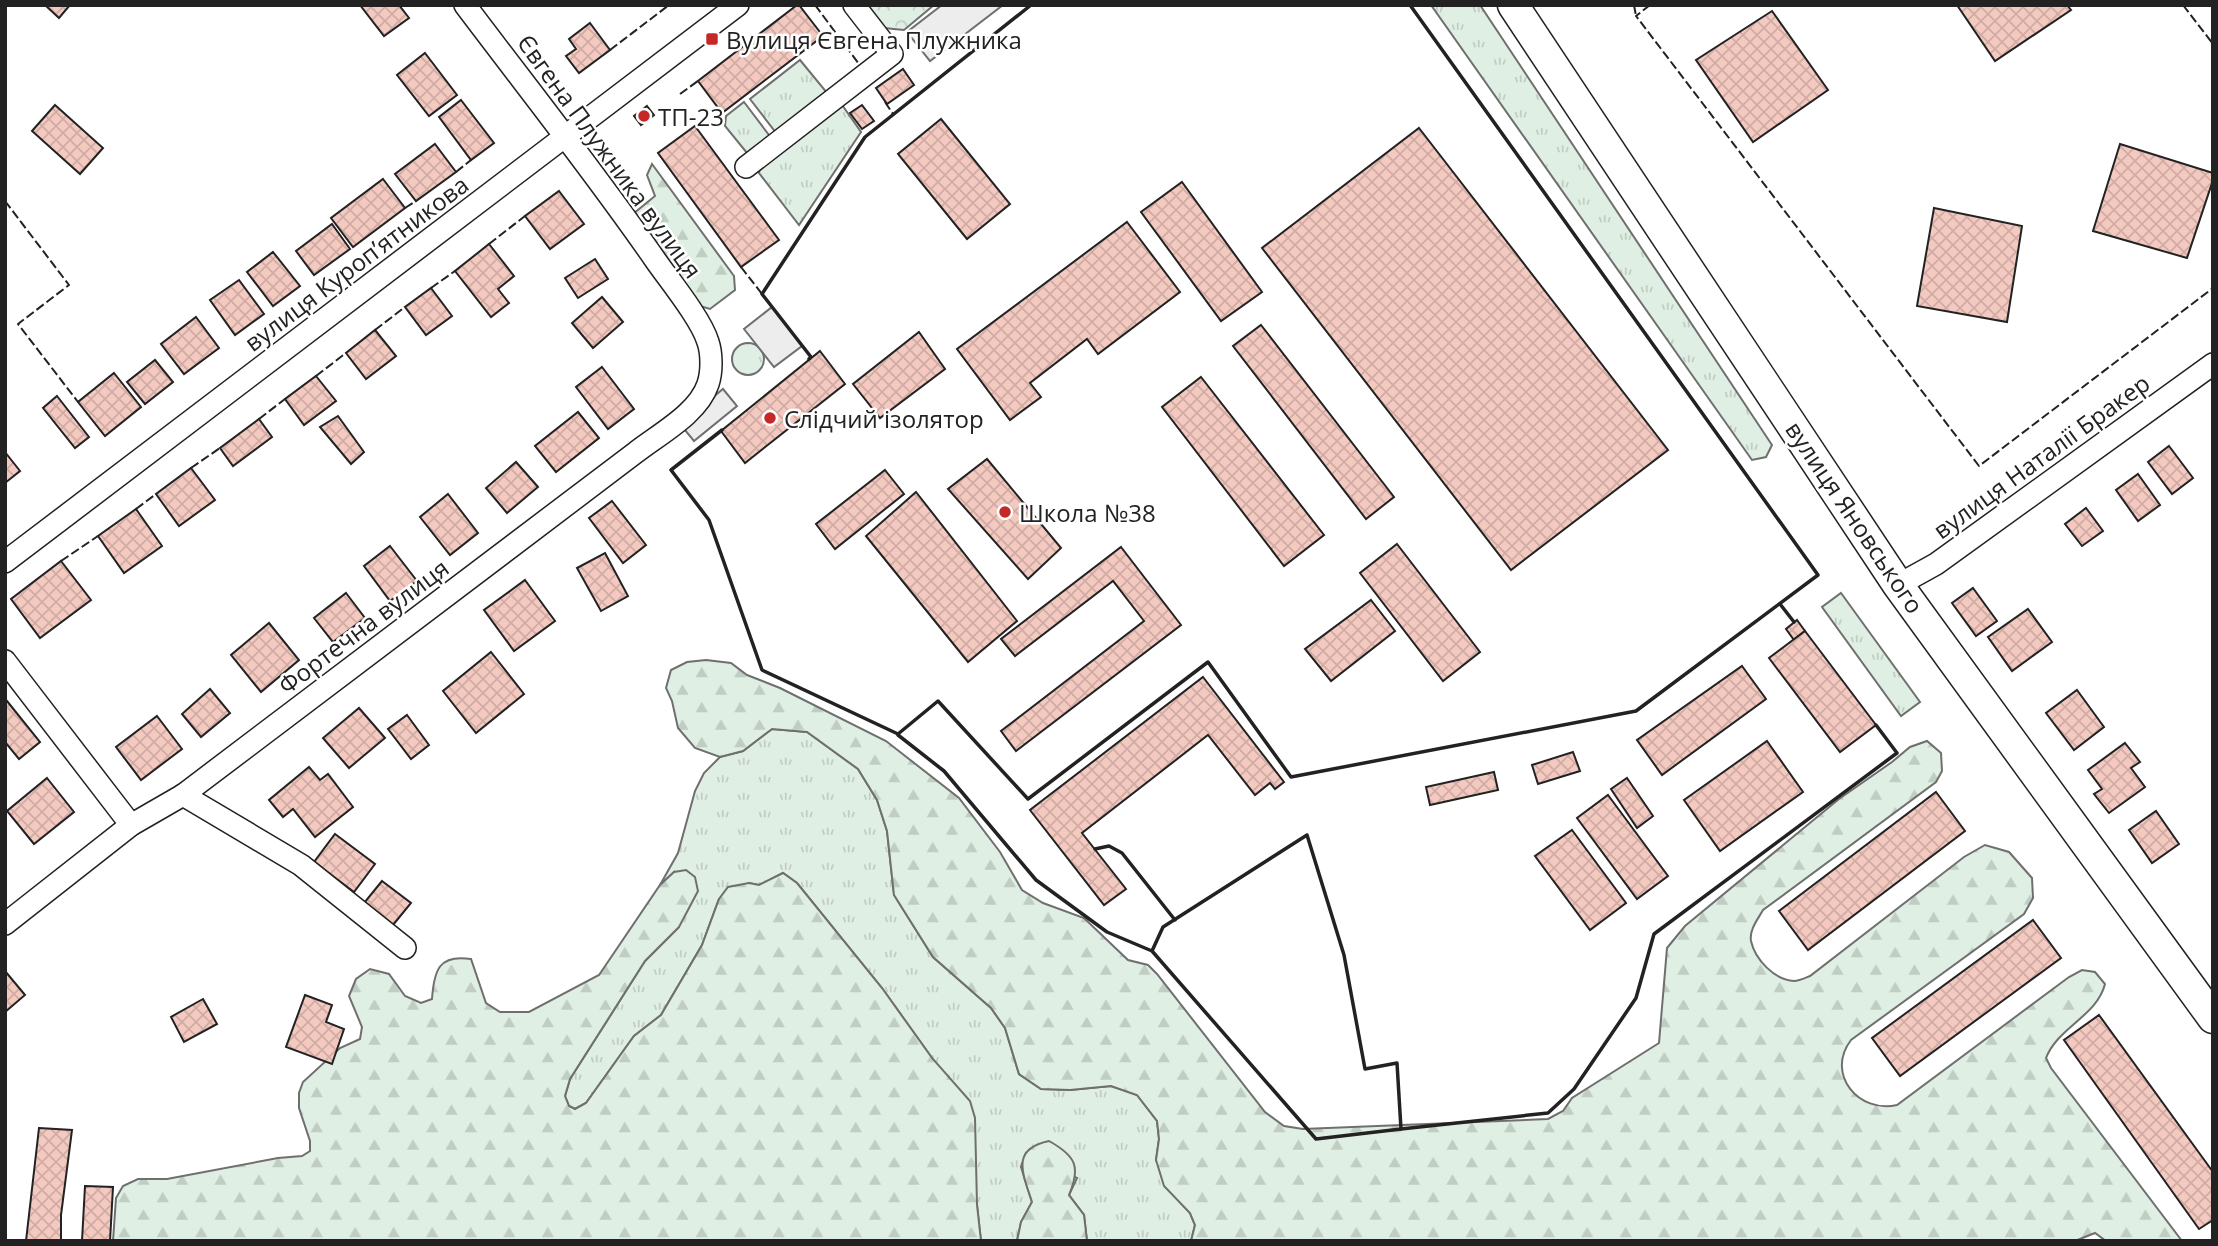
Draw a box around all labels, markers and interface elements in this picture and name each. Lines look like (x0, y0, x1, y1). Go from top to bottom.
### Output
place label: Вулиця Євгена Плужника (726, 23, 1022, 56)
street label: Євгена Плужника вулиця (510, 27, 710, 285)
marker: Вулиця Євгена Плужника (704, 31, 720, 47)
place label: ТП-23 (658, 100, 724, 133)
marker: ТП-23 (636, 108, 652, 124)
street label: вулиця Куропʼятникова (237, 168, 475, 358)
street label: вулиця Наталії Бракер (1926, 366, 2156, 546)
place label: Слідчий ізолятор (784, 402, 984, 435)
marker: Слідчий ізолятор (762, 410, 778, 426)
street label: вулиця Яновського (1778, 414, 1932, 620)
place label: Школа №38 (1019, 496, 1156, 529)
marker: Школа №38 (997, 504, 1013, 520)
street label: Фортечна вулиця (271, 551, 455, 701)

